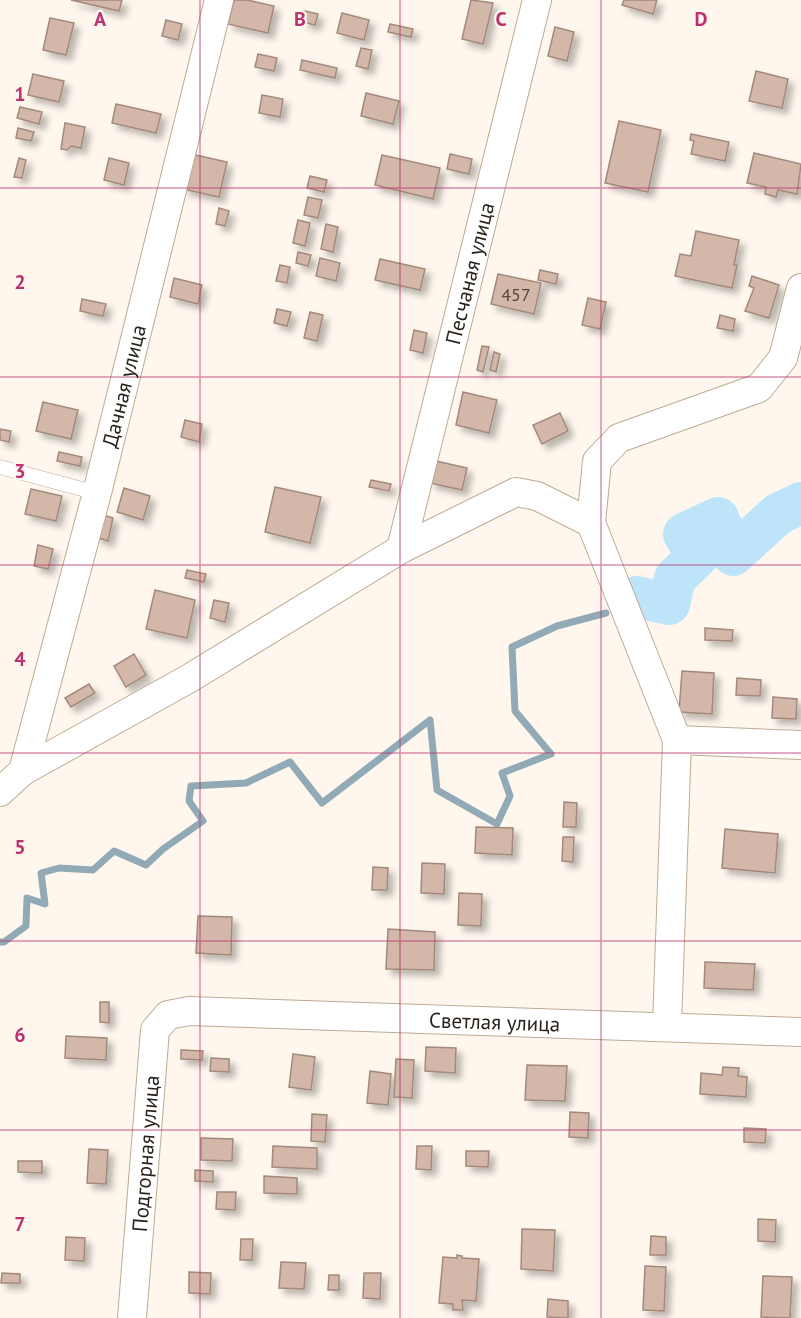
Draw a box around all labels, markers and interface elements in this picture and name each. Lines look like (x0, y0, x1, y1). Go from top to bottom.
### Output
text: A (94, 6, 107, 32)
text: B (294, 6, 306, 32)
text: C (495, 6, 507, 32)
text: D (695, 6, 708, 32)
text: 1 (14, 81, 26, 107)
street label: Песчаная улица (439, 200, 500, 347)
text: 2 (14, 269, 26, 295)
house number: 457 (501, 283, 531, 306)
street label: Дачная улица (95, 322, 152, 450)
text: 3 (14, 458, 26, 484)
text: 4 (14, 646, 26, 672)
text: 5 (14, 834, 26, 860)
street label: Светлая улица (429, 1006, 561, 1037)
text: 6 (14, 1022, 26, 1048)
street label: Подгорная улица (125, 1074, 165, 1233)
text: 7 (14, 1211, 26, 1237)

